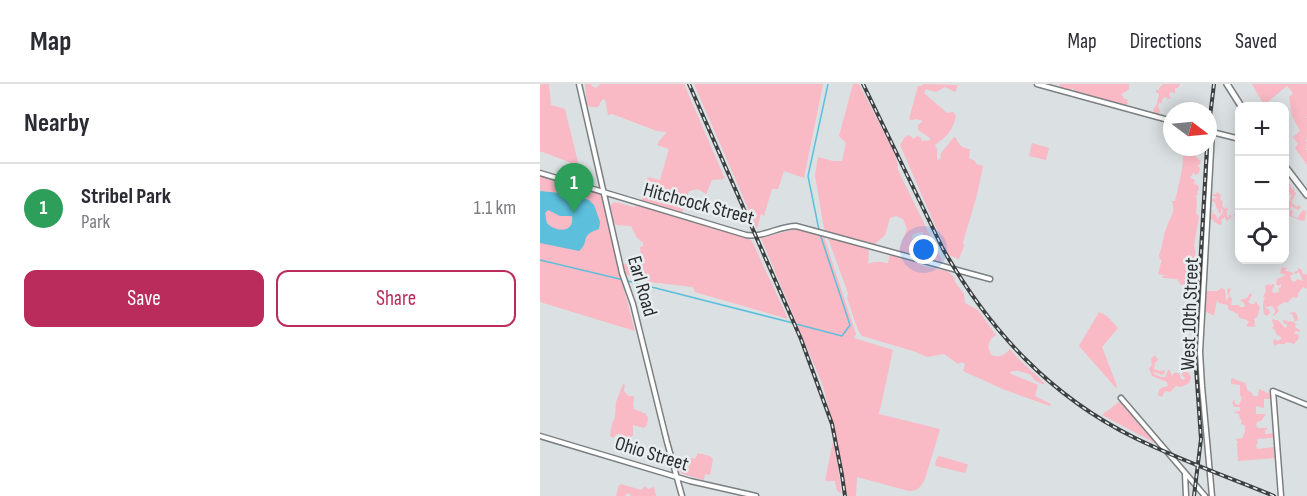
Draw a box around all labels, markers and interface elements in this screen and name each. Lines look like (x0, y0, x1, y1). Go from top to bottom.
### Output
text: Map (30, 25, 71, 58)
text: Map (1067, 29, 1097, 54)
text: Directions (1130, 29, 1202, 54)
text: Saved (1235, 29, 1277, 54)
north arrow (1163, 102, 1217, 156)
map controls (1235, 102, 1289, 264)
button: + (1235, 102, 1289, 156)
text: Nearby (24, 108, 90, 139)
button: − (1235, 156, 1289, 210)
pin: 1 (555, 164, 594, 213)
street label: Hitchcock Street (641, 178, 757, 230)
text: Stribel Park (81, 183, 171, 210)
text: 1 (40, 196, 47, 220)
text: 1.1 km (474, 196, 516, 220)
text: Park (81, 210, 110, 234)
button: locate (1235, 210, 1289, 264)
your location (909, 235, 938, 264)
street label: Earl Road (622, 253, 662, 319)
street label: West 10th Street (1176, 257, 1204, 371)
button: Save (24, 270, 264, 327)
button: Share (276, 270, 516, 327)
street label: Ohio Street (612, 431, 691, 477)

